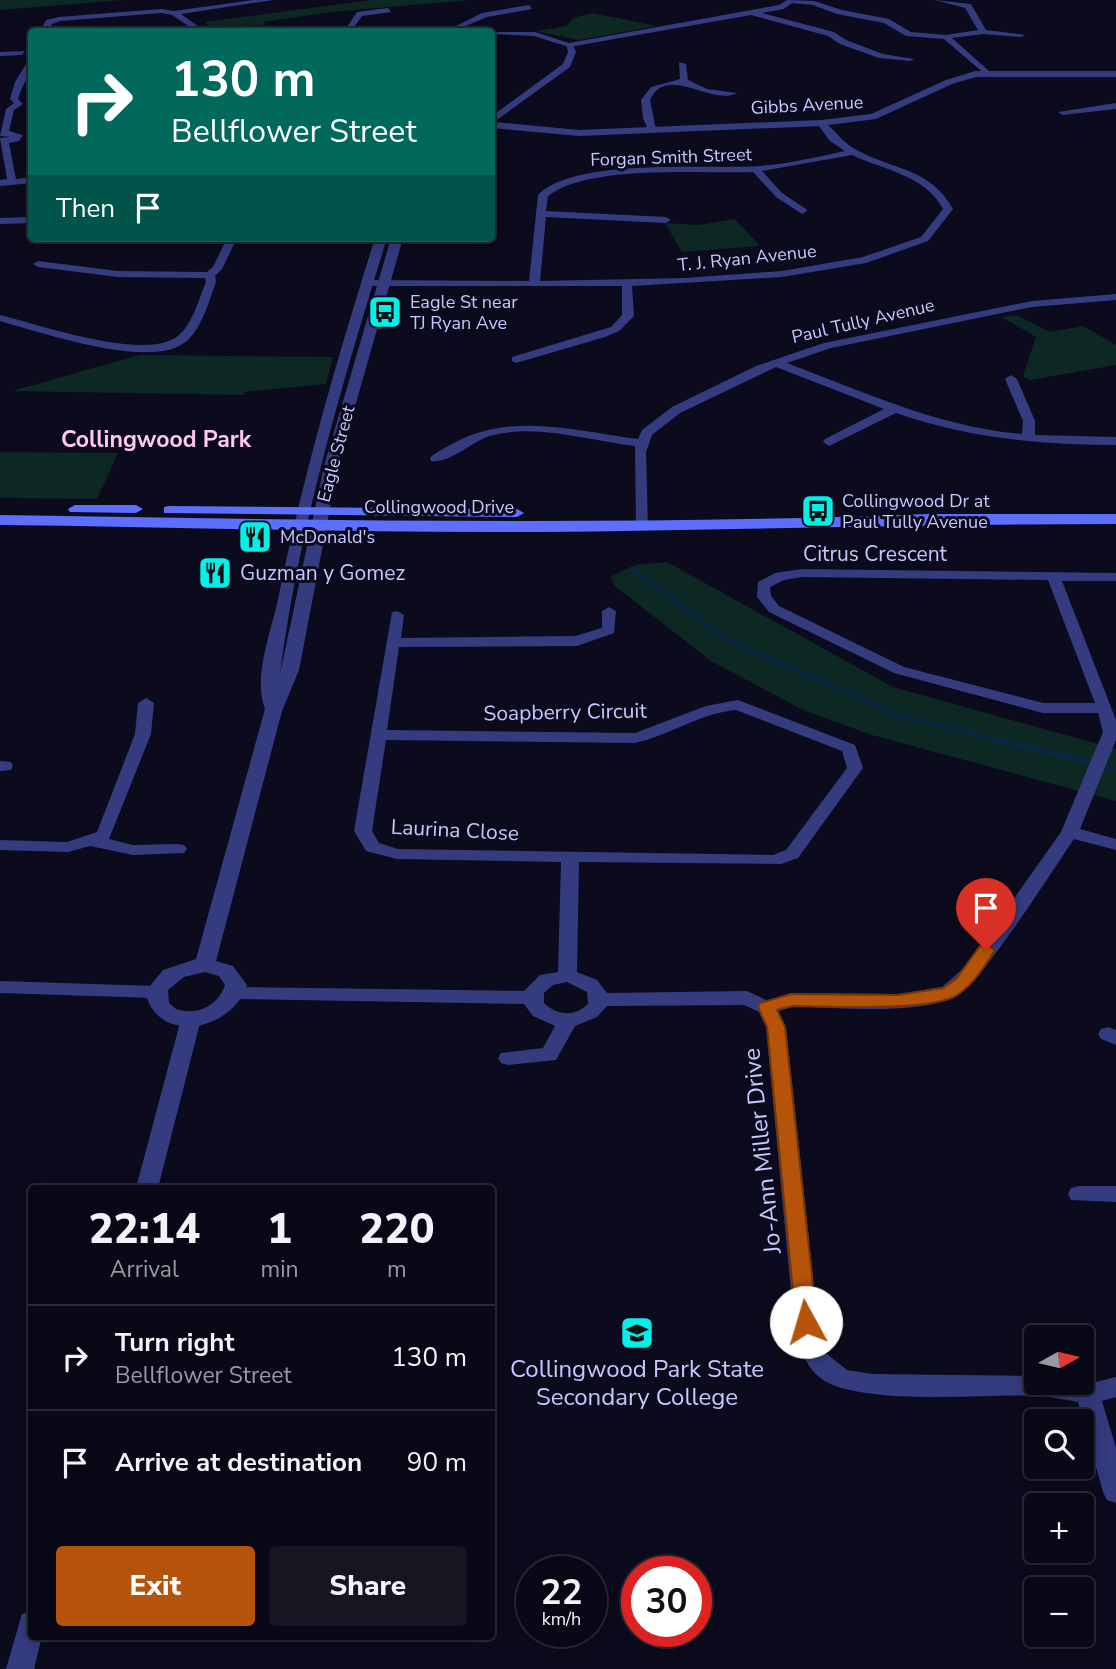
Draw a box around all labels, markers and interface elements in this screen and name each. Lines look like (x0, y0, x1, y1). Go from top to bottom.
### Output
text: 130 m (171, 46, 315, 113)
icon: right (56, 56, 147, 147)
street label: Gibbs Avenue (750, 90, 864, 120)
text: Bellflower Street (171, 110, 417, 153)
street label: Forgan Smith Street (590, 142, 753, 172)
icon: arrive (129, 189, 167, 227)
text: Then (56, 191, 115, 226)
street label: T. J. Ryan Avenue (676, 239, 818, 277)
place label: Eagle St near TJ Ryan Ave (410, 290, 518, 335)
bus stop icon: Eagle St near TJ Ryan Ave (366, 293, 404, 331)
street label: Paul Tully Avenue (789, 293, 937, 349)
street label: Eagle Street (312, 402, 361, 505)
district label: Collingwood Park (61, 424, 252, 455)
place label: Collingwood Dr at Paul Tully Avenue (842, 489, 990, 534)
bus stop icon: Collingwood Dr at Paul Tully Avenue (799, 492, 837, 530)
street label: Collingwood Drive (364, 495, 514, 519)
restaurant icon: McDonald's (236, 518, 274, 556)
place label: McDonald's (280, 525, 375, 549)
street label: Citrus Crescent (803, 540, 948, 568)
restaurant icon: Guzman y Gomez (196, 554, 234, 592)
place label: Guzman y Gomez (240, 559, 405, 587)
street label: Soapberry Circuit (483, 697, 648, 727)
street label: Laurina Close (390, 813, 520, 847)
pin (956, 878, 1016, 950)
icon: arrive (967, 889, 1005, 927)
street label: Jo-Ann Miller Drive (735, 1047, 789, 1256)
text: 22:14 (88, 1201, 200, 1258)
text: 1 (267, 1201, 292, 1258)
text: 220 (359, 1201, 435, 1258)
text: Arrival (110, 1254, 179, 1285)
text: min (261, 1254, 299, 1285)
text: m (387, 1254, 407, 1285)
position arrow (769, 1285, 843, 1359)
school or university icon: Collingwood Park State Secondary College (618, 1314, 656, 1352)
text: Turn right (115, 1325, 234, 1360)
north arrow (1024, 1325, 1094, 1395)
map controls (1024, 1325, 1094, 1647)
icon: right (56, 1339, 94, 1377)
text: 130 m (391, 1340, 467, 1375)
place label: Collingwood Park State Secondary College (510, 1353, 764, 1413)
text: Bellflower Street (115, 1360, 292, 1391)
button: search (1024, 1409, 1094, 1479)
icon: arrive (56, 1444, 94, 1482)
text: Arrive at destination (115, 1445, 362, 1480)
text: 90 m (407, 1445, 467, 1480)
button: + (1024, 1493, 1094, 1563)
button: Exit (56, 1546, 255, 1626)
button: Share (269, 1546, 467, 1626)
speed limit sign: 30 (621, 1556, 712, 1647)
text: 22 (540, 1569, 583, 1616)
button: − (1024, 1577, 1094, 1647)
text: km/h (542, 1607, 581, 1631)

